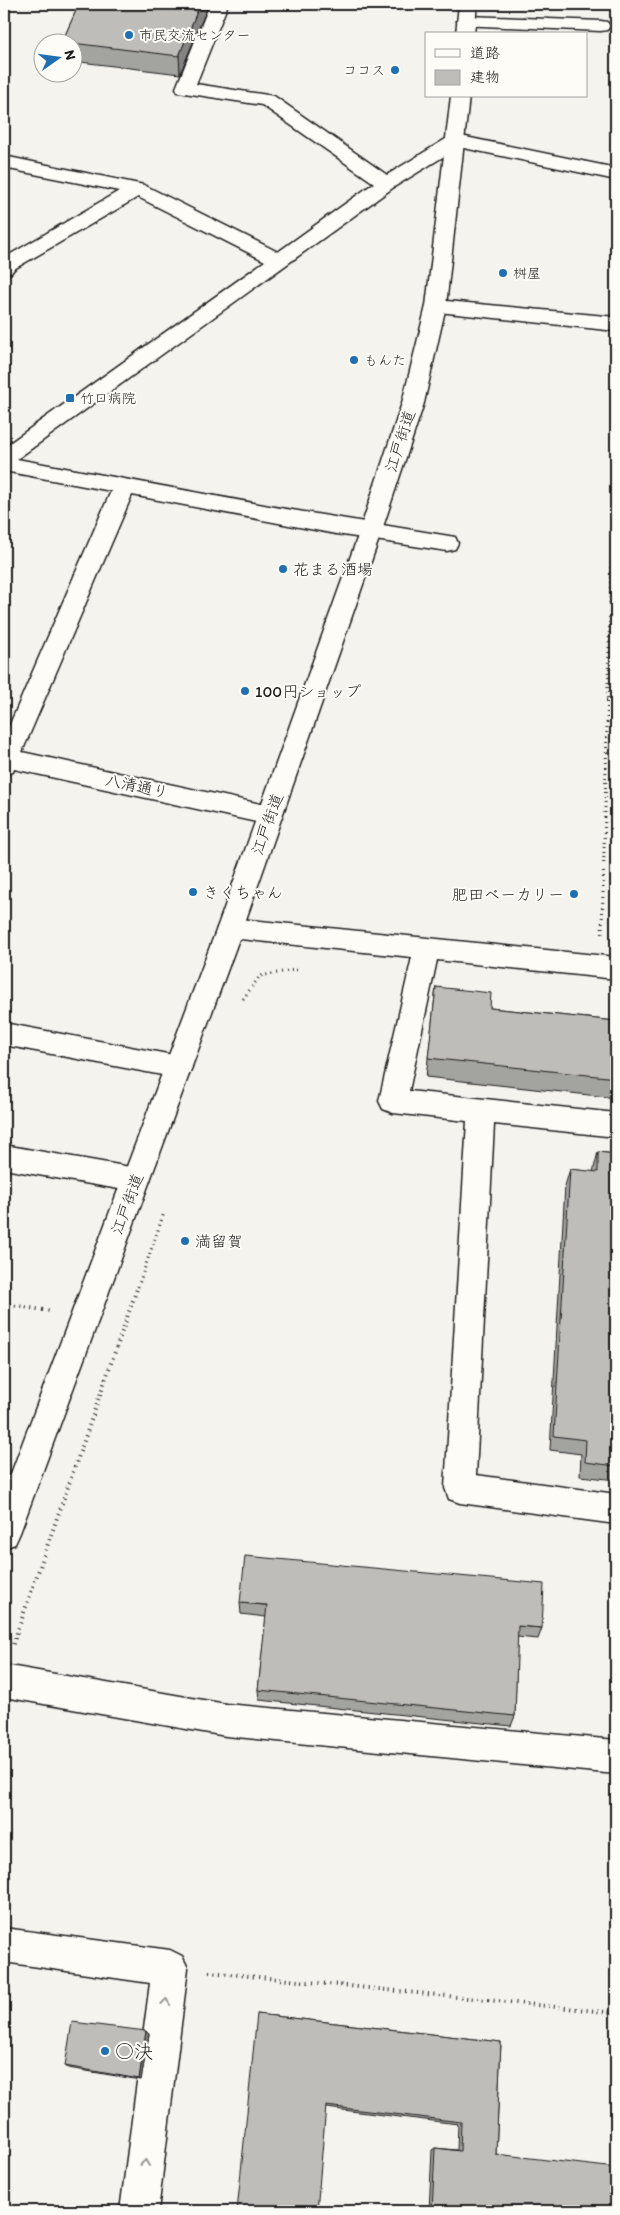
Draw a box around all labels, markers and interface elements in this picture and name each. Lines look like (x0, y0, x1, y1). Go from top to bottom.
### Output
place label: 市民交流センター (139, 27, 250, 44)
marker: 市民交流センター (123, 29, 135, 41)
north arrow (32, 32, 82, 82)
legend (425, 32, 588, 98)
text: 道路 (470, 44, 500, 62)
text: N (61, 48, 80, 62)
place label: ココス (343, 62, 385, 79)
marker: ココス (389, 64, 401, 76)
text: 建物 (470, 68, 500, 86)
place label: 桝屋 (513, 265, 541, 282)
marker: 桝屋 (497, 267, 509, 279)
place label: もんた (364, 352, 406, 369)
marker: もんた (348, 354, 360, 366)
place label: 竹口病院 (80, 390, 136, 407)
marker: 竹口病院 (64, 392, 76, 404)
street label: 江戸街道 (381, 408, 419, 474)
place label: 花まる酒場 (293, 560, 373, 579)
marker: 花まる酒場 (277, 563, 289, 575)
place label: 100円ショップ (255, 682, 362, 701)
marker: 100円ショップ (239, 685, 251, 697)
street label: 八清通り (104, 770, 170, 802)
street label: 江戸街道 (247, 791, 287, 857)
place label: きくちゃん (203, 883, 283, 902)
place label: 肥田ベーカリー (452, 885, 564, 904)
marker: きくちゃん (187, 886, 199, 898)
marker: 肥田ベーカリー (568, 888, 580, 900)
street label: 江戸街道 (107, 1171, 147, 1237)
place label: 満留賀 (195, 1232, 243, 1251)
marker: 満留賀 (179, 1235, 191, 1247)
one-way arrow (160, 1997, 171, 2005)
place label: ○決 (115, 2040, 153, 2063)
marker: ○決 (99, 2045, 111, 2057)
one-way arrow (139, 2159, 150, 2167)

